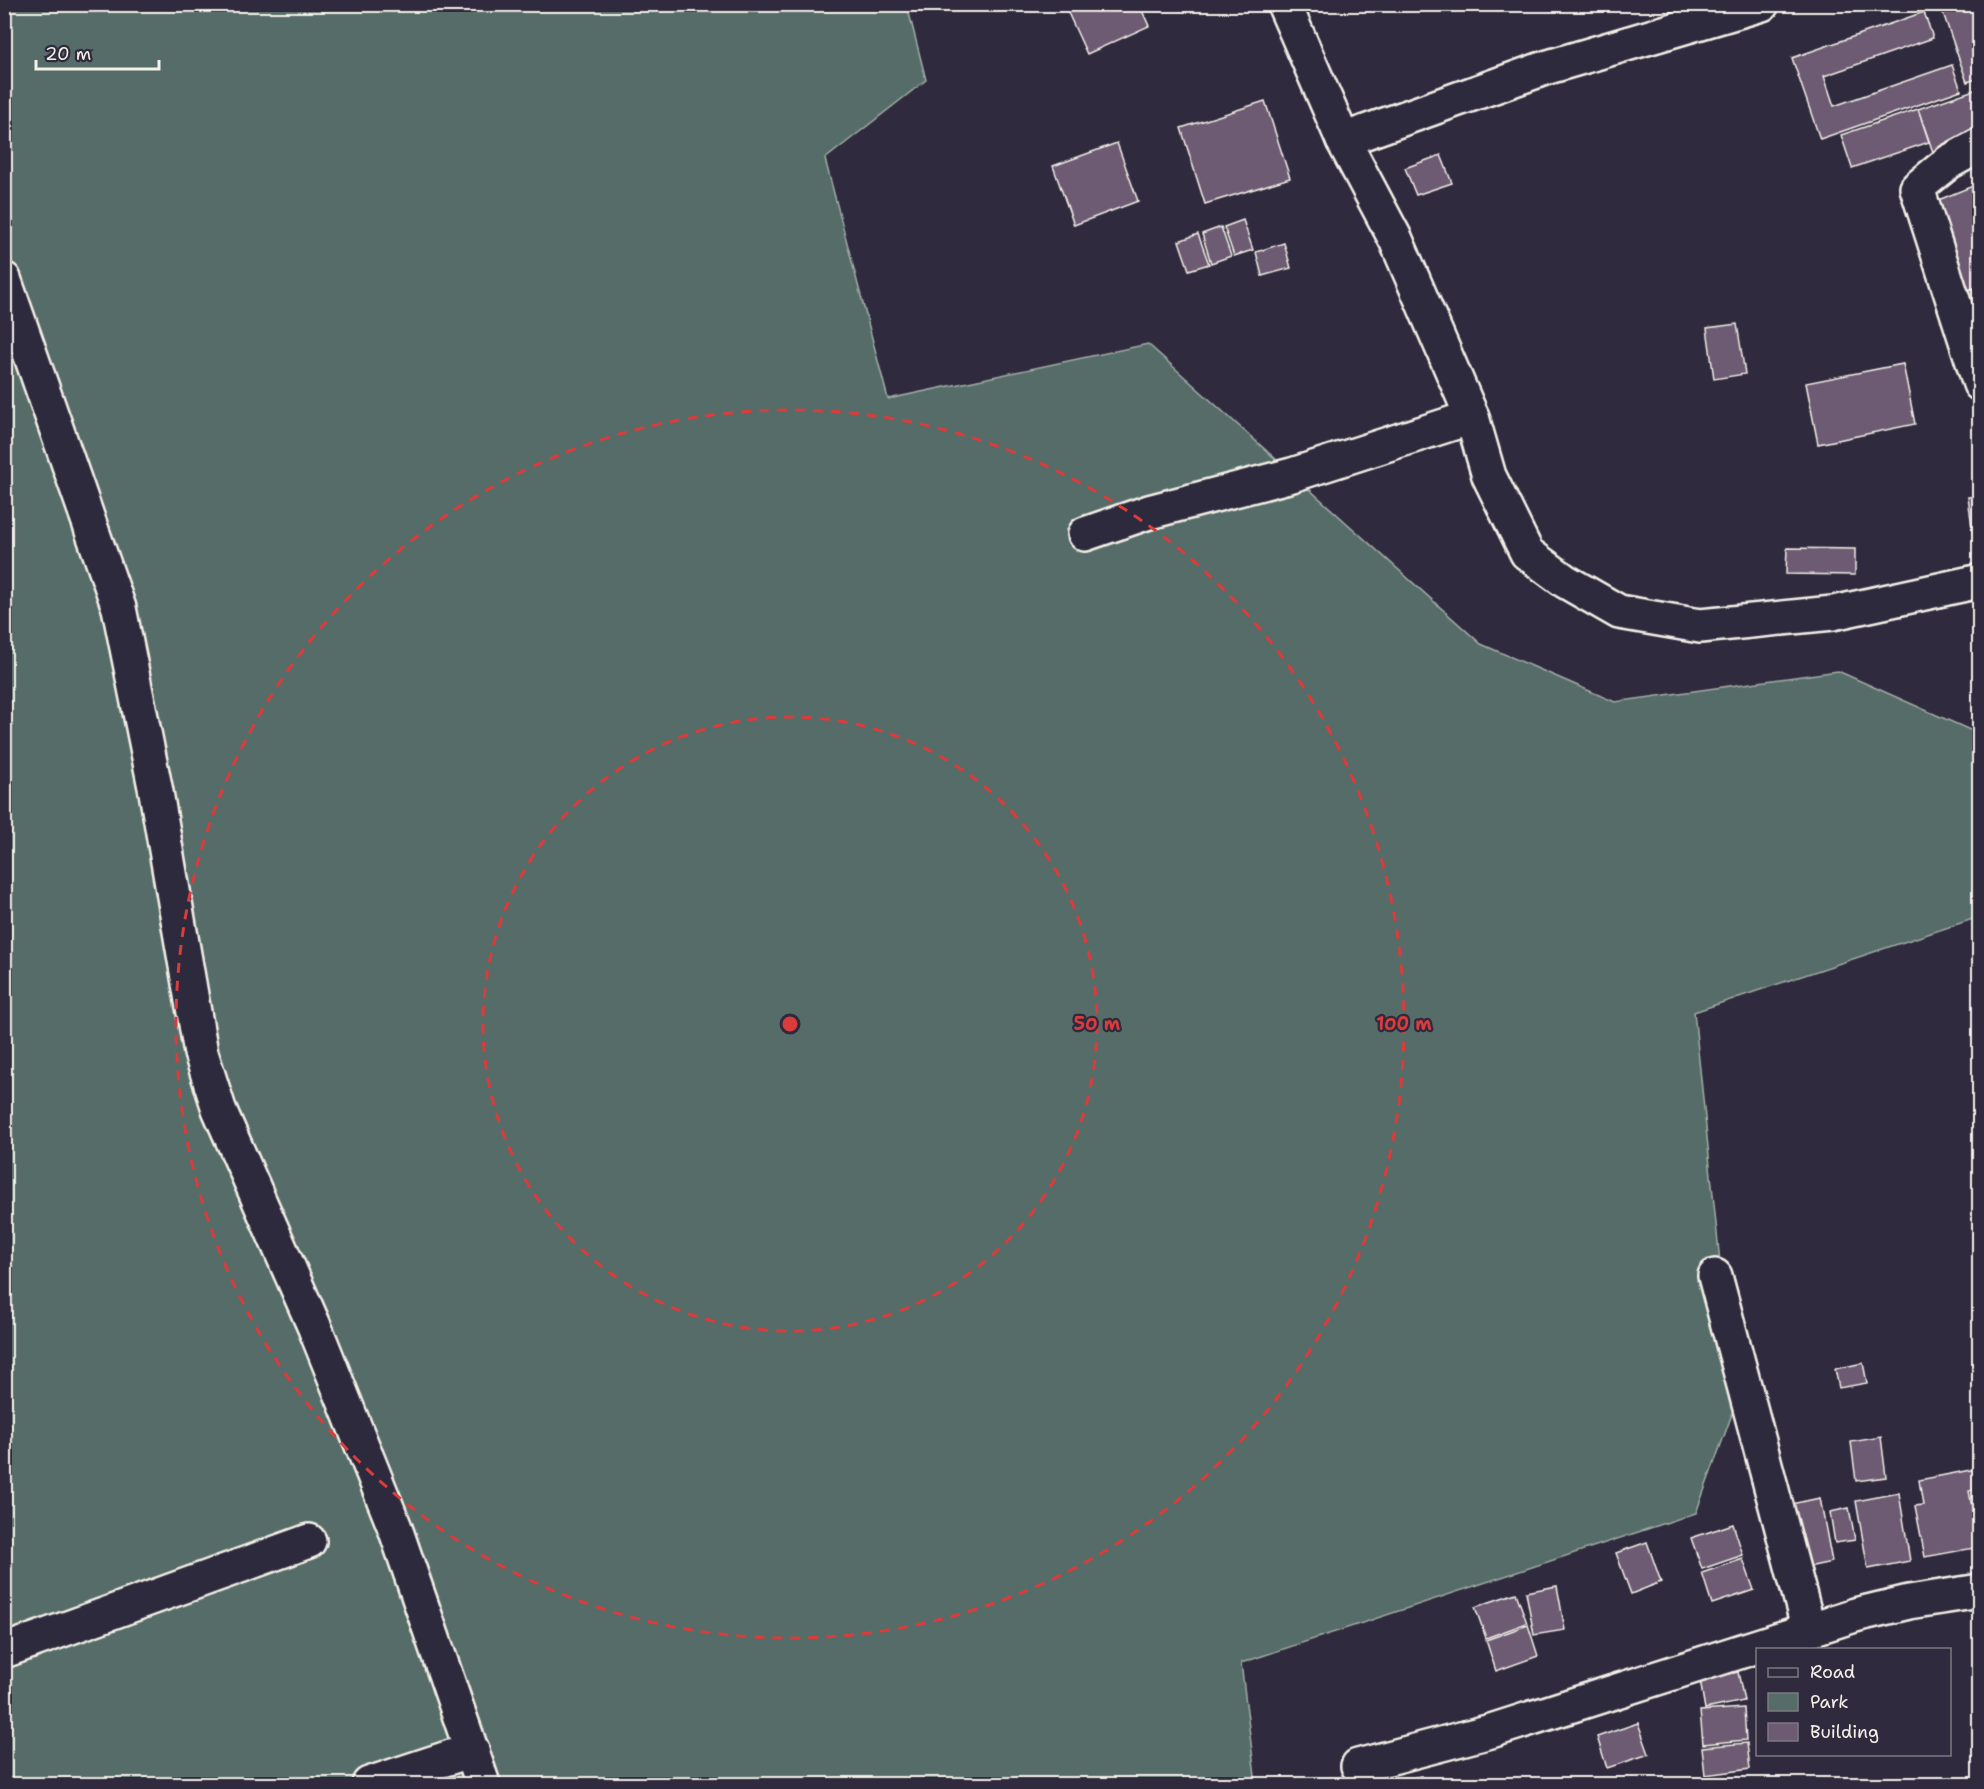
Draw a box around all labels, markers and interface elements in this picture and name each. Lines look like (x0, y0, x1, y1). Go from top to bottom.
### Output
scale bar (36, 33, 159, 71)
text: 20 m (45, 42, 91, 66)
text: 50 m (1074, 1012, 1121, 1036)
text: 100 m (1376, 1012, 1432, 1036)
centre of rings (780, 1014, 800, 1034)
legend (1756, 1648, 1951, 1756)
text: Road (1810, 1660, 1855, 1684)
text: Park (1810, 1690, 1849, 1714)
text: Building (1810, 1720, 1879, 1744)

